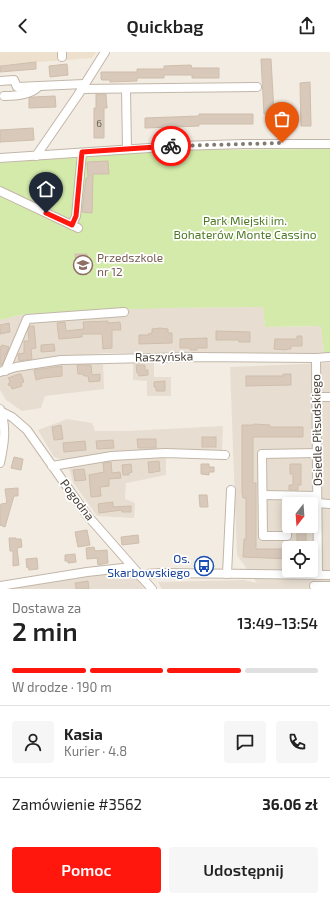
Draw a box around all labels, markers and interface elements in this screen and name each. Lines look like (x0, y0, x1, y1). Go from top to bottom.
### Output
icon: back (12, 15, 34, 37)
text: Quickbag (126, 15, 204, 37)
icon: share (296, 15, 318, 37)
pin (265, 102, 299, 143)
icon: bag (271, 108, 293, 130)
house number: 6 (96, 117, 102, 129)
courier (151, 126, 191, 166)
icon: bike (160, 135, 182, 157)
pin (29, 172, 63, 213)
icon: home (35, 178, 57, 200)
park label: Park Miejski im. Bohaterów Monte Cassino (174, 213, 317, 241)
place label: Przedszkole nr 12 (97, 250, 163, 278)
school or university icon: Przedszkole nr 12 (72, 254, 94, 276)
street label: Raszyńska (135, 348, 193, 364)
street label: Osiedle Piłsudskiego (308, 374, 324, 486)
street label: Pogodna (58, 476, 98, 523)
north arrow (282, 497, 318, 533)
map controls (282, 497, 318, 577)
button: locate (282, 541, 318, 577)
place label: Os. Skarbowskiego (107, 551, 190, 579)
bus stop icon: Os. Skarbowskiego (193, 555, 215, 577)
text: Dostawa za (12, 600, 81, 616)
text: 13:49–13:54 (237, 614, 318, 632)
text: 2 min (12, 615, 78, 646)
text: W drodze · 190 m (12, 679, 112, 695)
button: person (12, 721, 54, 763)
button: chat (224, 721, 266, 763)
button: phone (276, 721, 318, 763)
text: Kasia (64, 725, 103, 743)
text: Kurier · 4.8 (64, 743, 127, 759)
text: Zamówienie #3562 (12, 795, 142, 813)
text: 36.06 zł (262, 795, 318, 813)
button: Pomoc (12, 847, 161, 893)
button: Udostępnij (169, 847, 318, 893)

